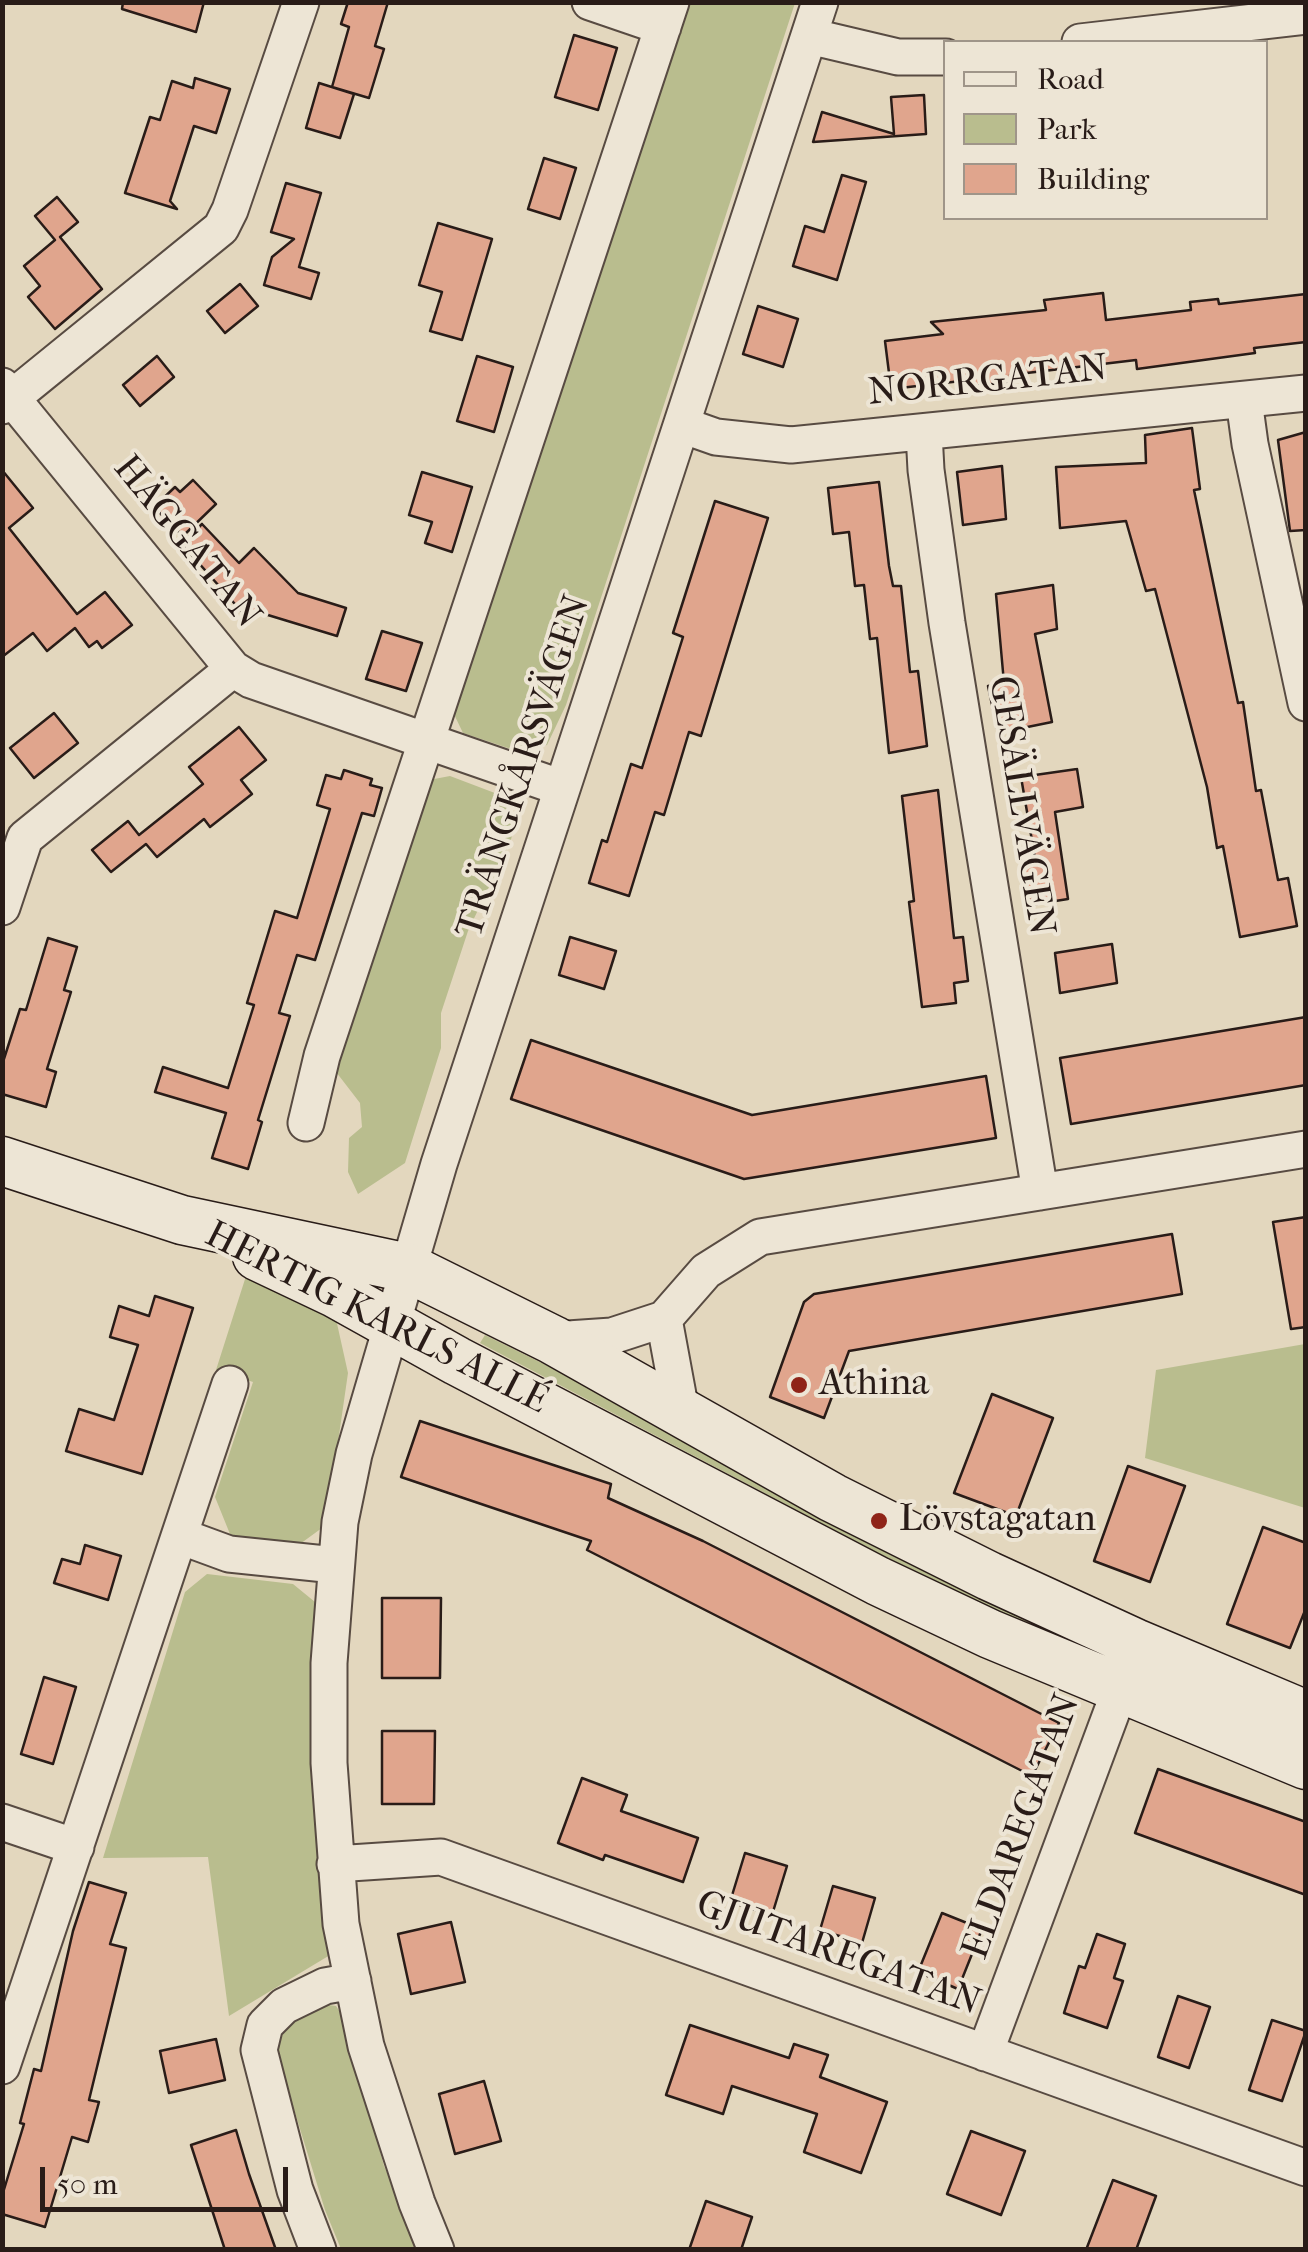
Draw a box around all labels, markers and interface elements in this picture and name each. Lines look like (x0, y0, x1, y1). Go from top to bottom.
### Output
legend (943, 40, 1268, 220)
text: Road (1037, 62, 1104, 97)
text: Park (1037, 112, 1097, 147)
text: Building (1037, 162, 1149, 197)
street label: NORRGATAN (866, 347, 1110, 417)
street label: HÄGGATAN (102, 447, 270, 639)
street label: TRÄNGKÅRSVÄGEN (448, 590, 602, 944)
street label: GESÄLLVÄGEN (977, 673, 1063, 939)
street label: HERTIG KARLS ALLÉ (197, 1213, 555, 1425)
place label: Athina (819, 1362, 929, 1408)
marker: Athina (788, 1374, 810, 1396)
place label: Lövstagatan (899, 1498, 1096, 1544)
marker: Lövstagatan (868, 1510, 890, 1532)
street label: ELDAREGATAN (954, 1688, 1092, 1966)
street label: GJUTAREGATAN (690, 1882, 986, 2028)
scale bar (45, 2147, 292, 2209)
text: 50 m (57, 2167, 118, 2202)

